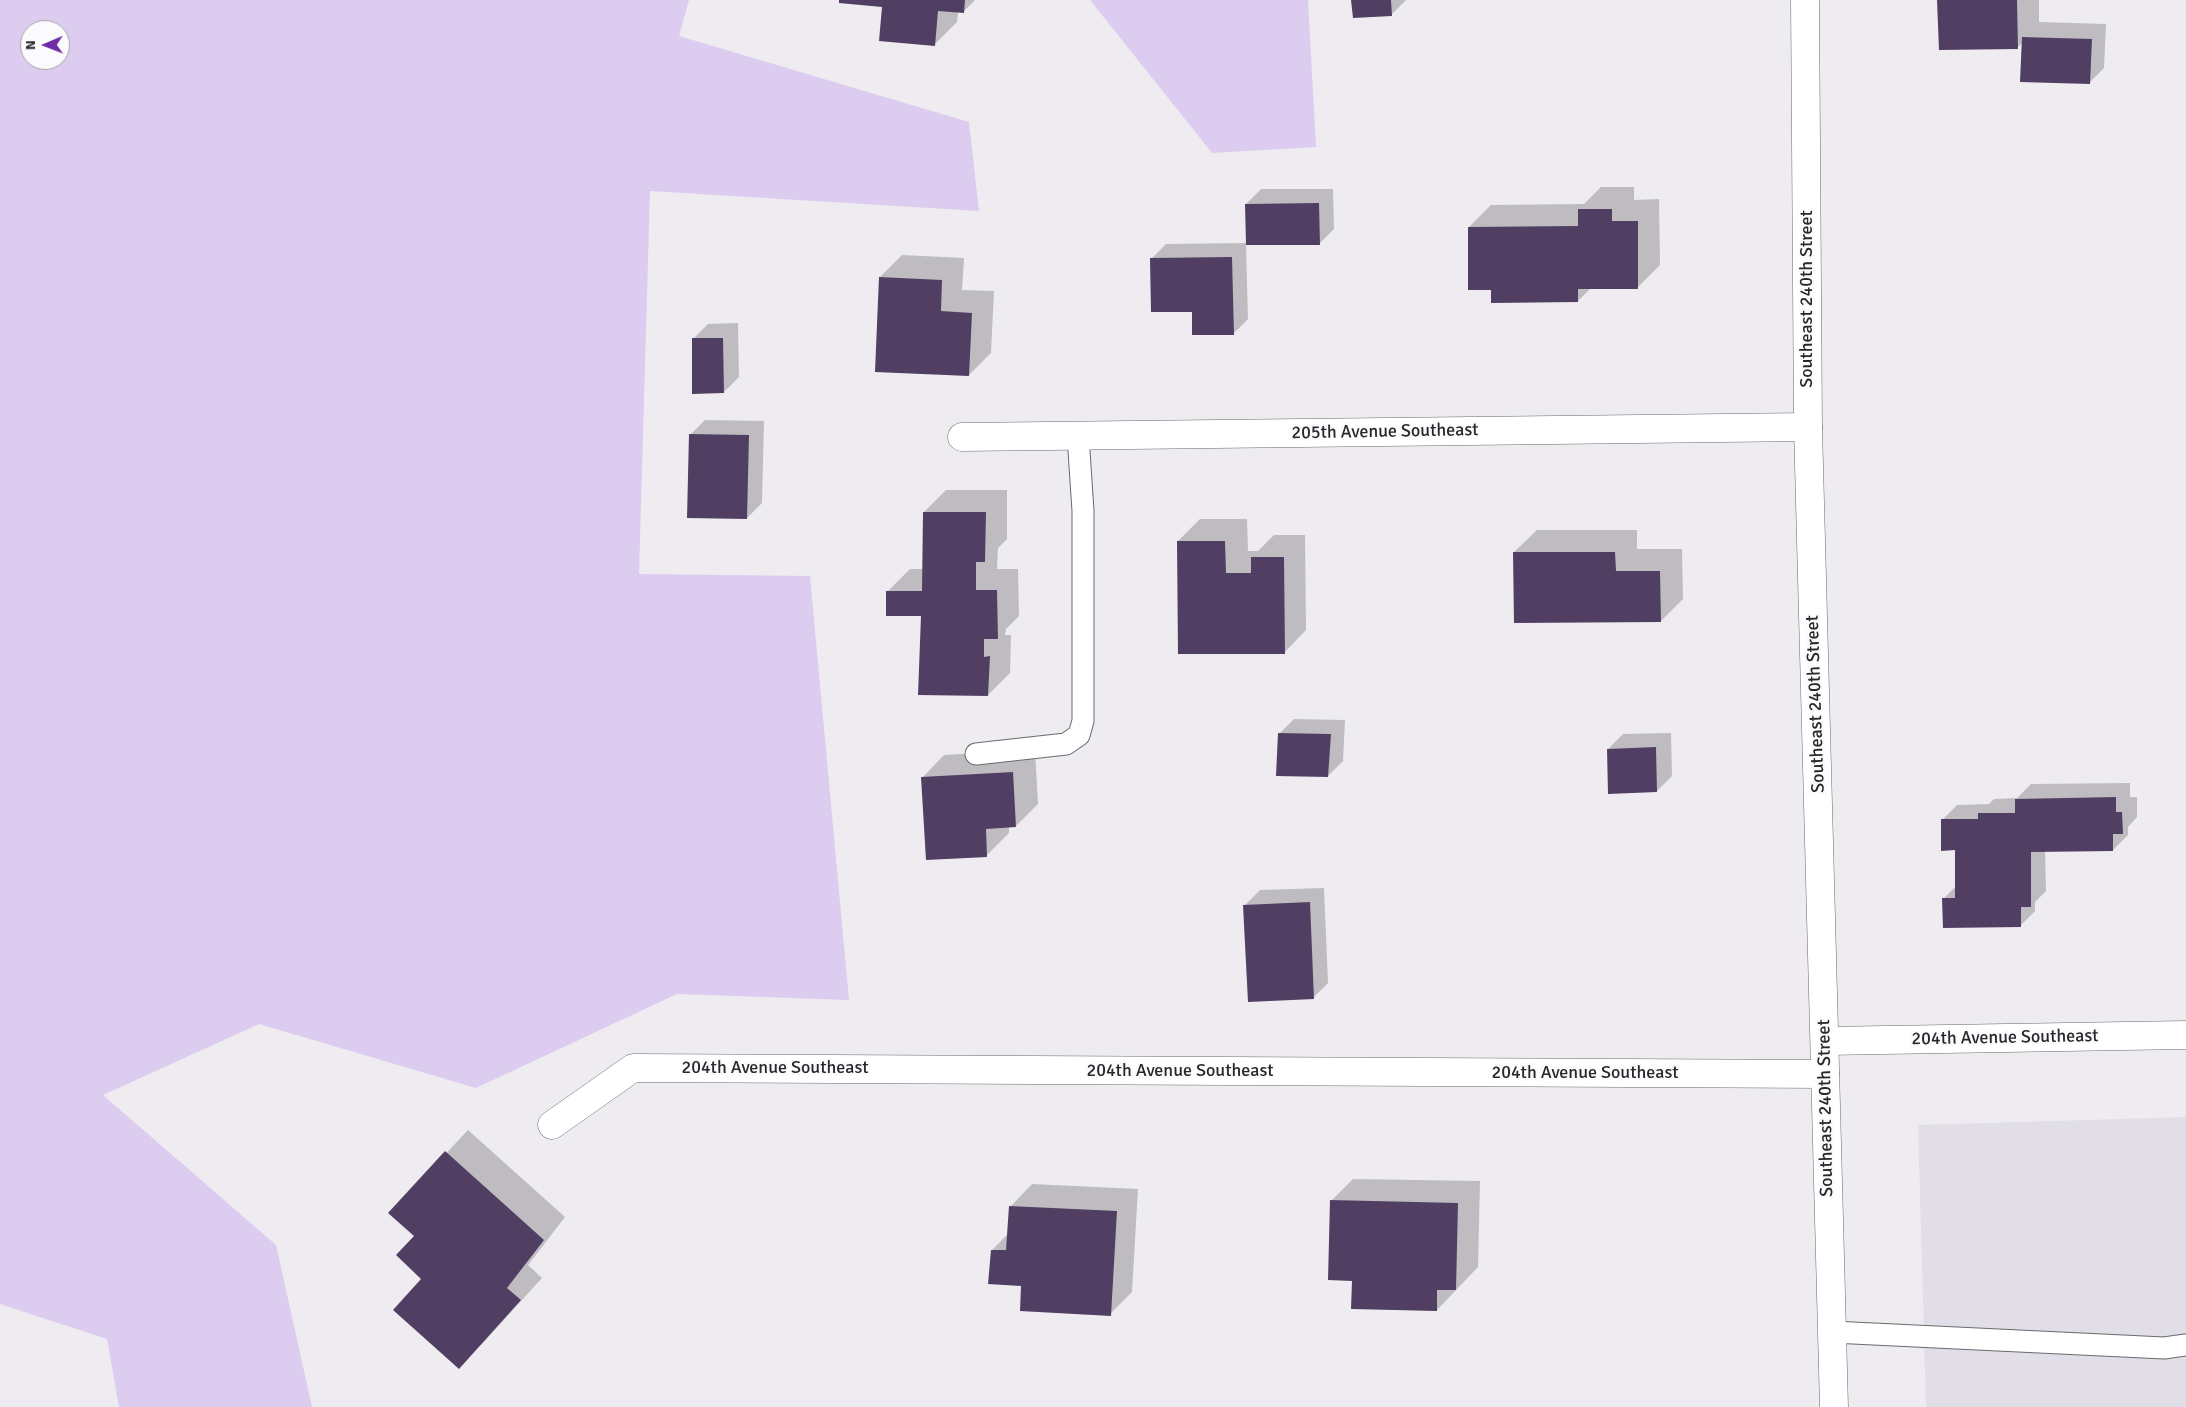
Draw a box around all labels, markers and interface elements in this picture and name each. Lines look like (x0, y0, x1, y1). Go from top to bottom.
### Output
north arrow (20, 20, 70, 70)
text: N (22, 40, 39, 50)
street label: Southeast 240th Street (1796, 210, 1818, 388)
street label: 205th Avenue Southeast (1291, 420, 1479, 444)
street label: Southeast 240th Street (1802, 615, 1830, 793)
street label: Southeast 240th Street (1814, 1019, 1838, 1197)
street label: 204th Avenue Southeast (1911, 1026, 2099, 1050)
street label: 204th Avenue Southeast (681, 1057, 869, 1079)
street label: 204th Avenue Southeast (1086, 1060, 1274, 1082)
street label: 204th Avenue Southeast (1491, 1062, 1679, 1084)

